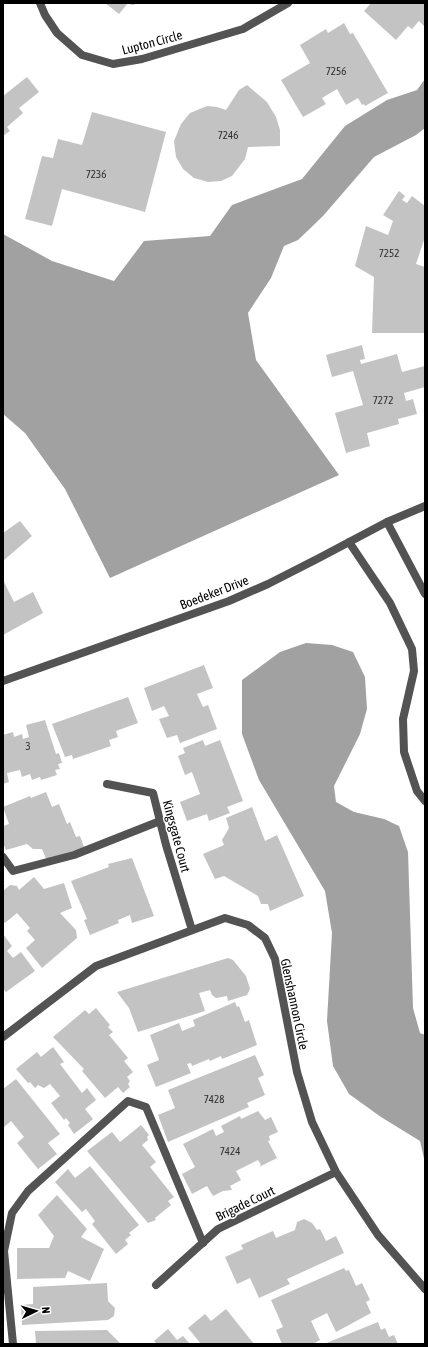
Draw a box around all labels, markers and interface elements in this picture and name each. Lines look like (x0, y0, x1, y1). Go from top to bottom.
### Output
street label: Lupton Circle (120, 27, 184, 58)
house number: 7256 (326, 65, 346, 77)
house number: 7246 (218, 129, 238, 141)
house number: 7236 (86, 168, 106, 180)
house number: 7252 (379, 247, 399, 259)
house number: 7272 (373, 394, 393, 406)
street label: Boedeker Drive (178, 572, 251, 612)
house number: 3 (25, 740, 31, 752)
street label: Kingsgate Court (160, 798, 193, 874)
street label: Glenshannon Circle (278, 957, 312, 1051)
house number: 7428 (204, 1093, 224, 1105)
house number: 7424 (220, 1145, 240, 1157)
street label: Brigade Court (213, 1183, 277, 1224)
north arrow (16, 1291, 56, 1331)
text: N (40, 1306, 52, 1314)

